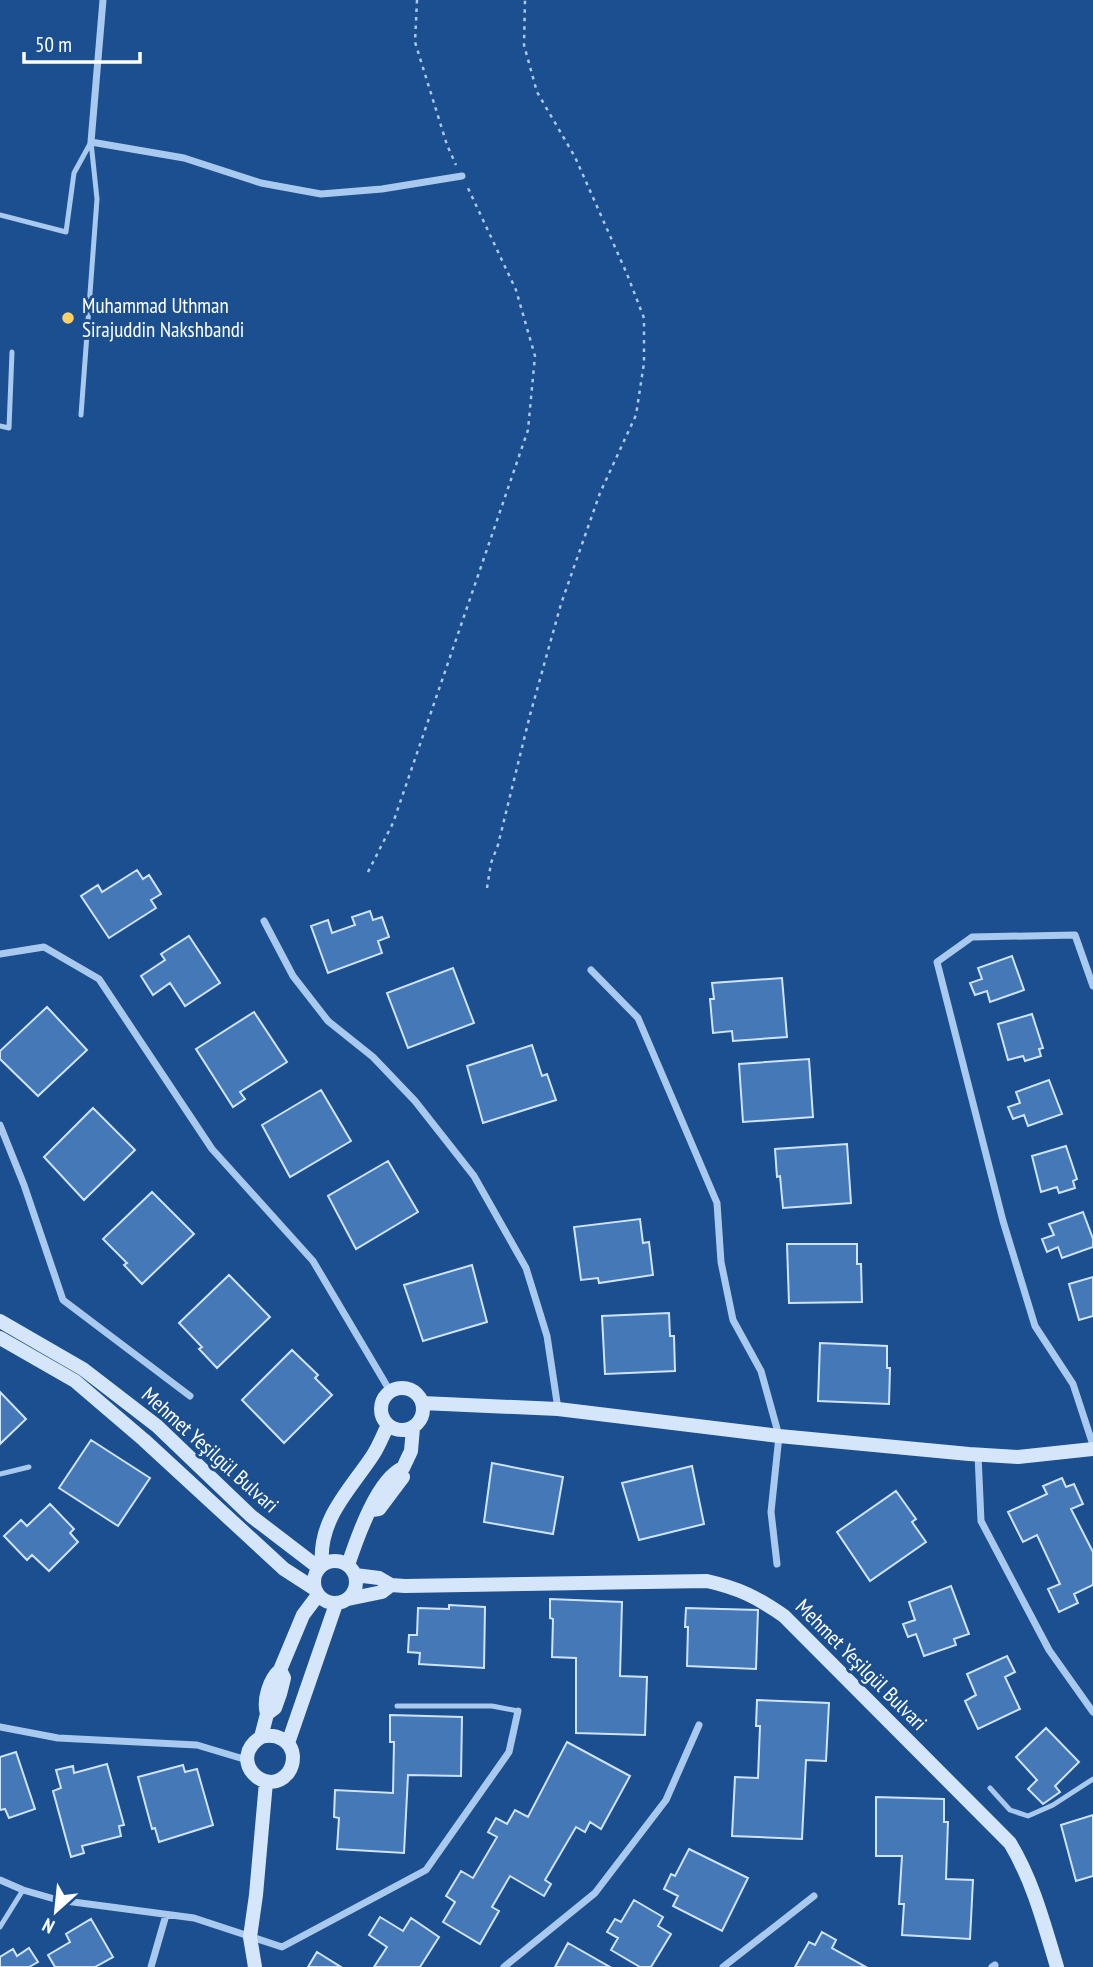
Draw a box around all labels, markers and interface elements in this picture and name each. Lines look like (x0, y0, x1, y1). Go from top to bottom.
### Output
scale bar (24, 21, 140, 65)
text: 50 m (35, 31, 72, 58)
place label: Muhammad Uthman Sirajuddin Nakshbandi (82, 292, 244, 343)
marker: Muhammad Uthman Sirajuddin Nakshbandi (60, 310, 76, 326)
street label: Mehmet Yeşilgül Bulvari (136, 1381, 284, 1518)
street label: Mehmet Yeşilgül Bulvari (790, 1593, 933, 1736)
north arrow (21, 1876, 91, 1946)
text: N (38, 1913, 58, 1939)

